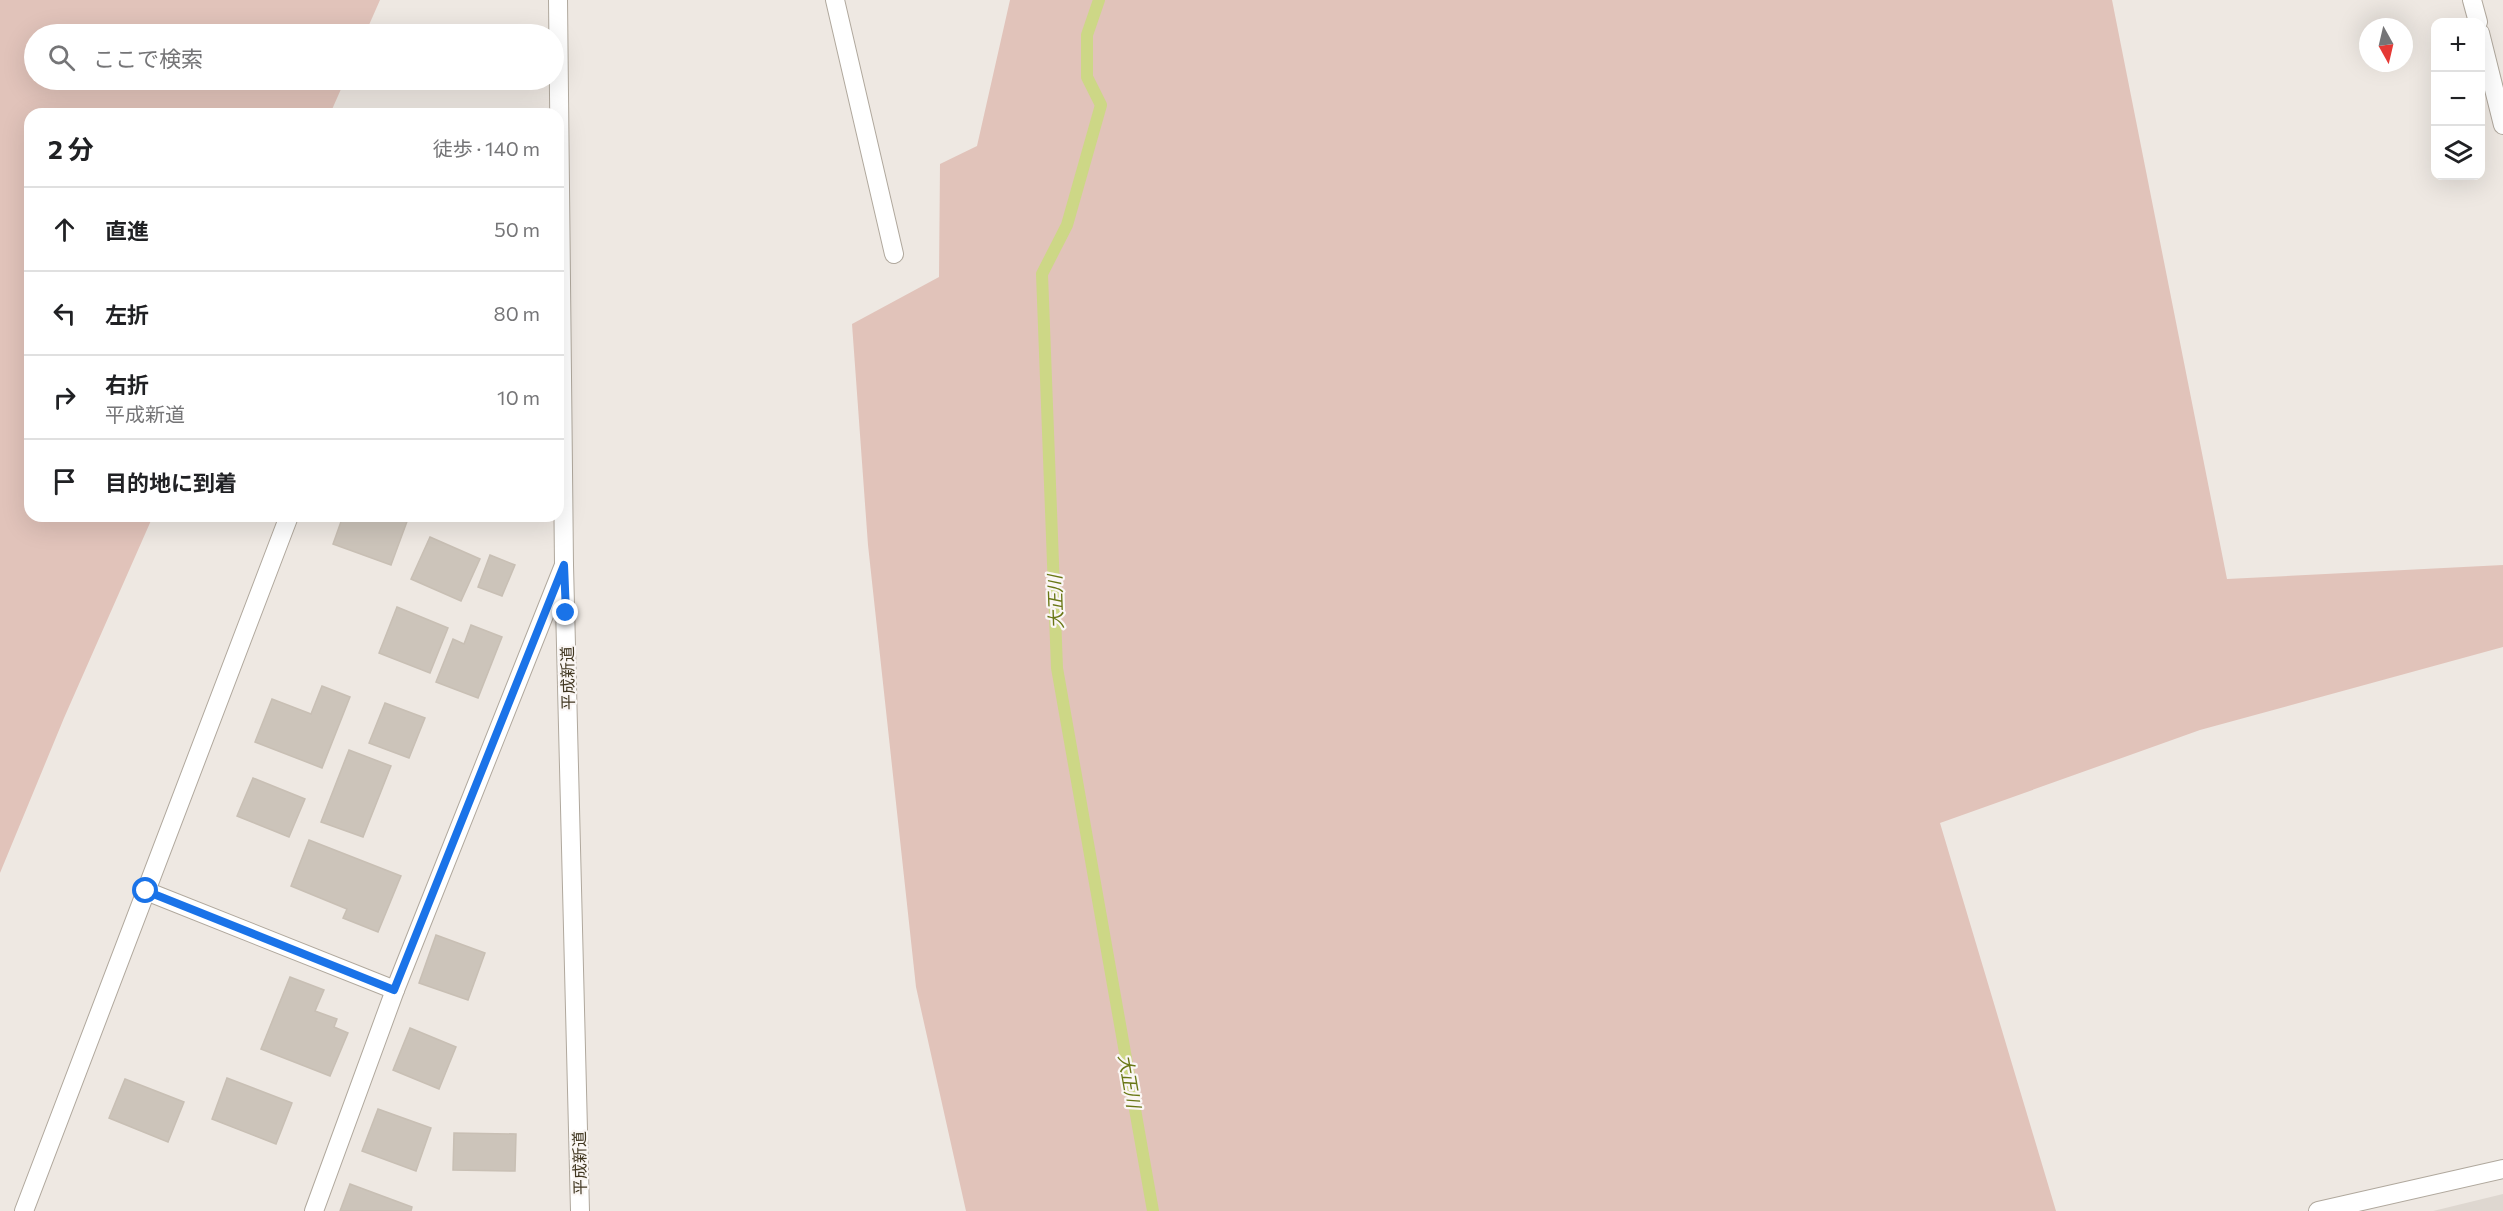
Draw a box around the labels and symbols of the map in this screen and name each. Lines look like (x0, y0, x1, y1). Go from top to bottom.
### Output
north arrow (2359, 18, 2413, 72)
water label: 大正川 (1043, 573, 1067, 629)
route end (552, 599, 578, 625)
street label: 平成新道 (557, 646, 577, 710)
route start (132, 877, 158, 903)
water label: 大正川 (1114, 1053, 1146, 1111)
street label: 平成新道 (569, 1131, 589, 1195)

